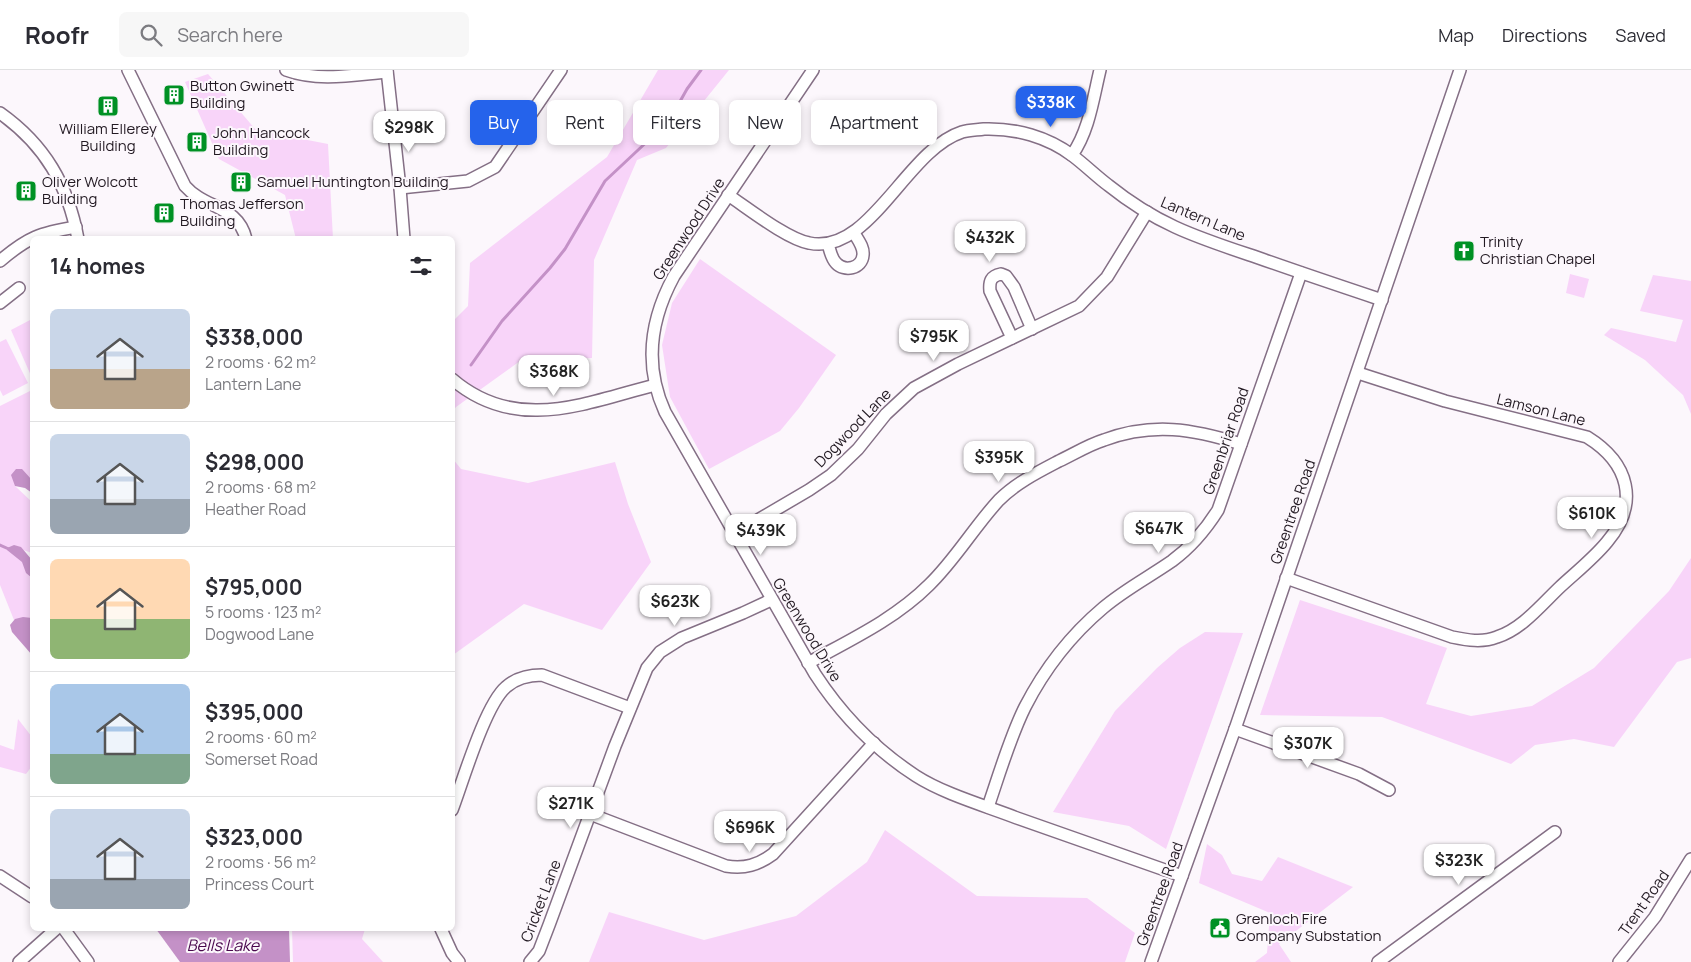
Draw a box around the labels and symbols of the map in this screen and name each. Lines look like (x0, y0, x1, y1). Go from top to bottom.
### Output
place label: Button Gwinett Building (190, 75, 294, 113)
building icon: Button Gwinett Building (162, 83, 186, 107)
pin: $338K (1016, 85, 1086, 128)
building icon: William Ellerey Building (96, 94, 120, 118)
pin: $298K (374, 111, 444, 153)
place label: William Ellerey Building (59, 118, 157, 156)
place label: John Hancock Building (213, 122, 310, 160)
building icon: John Hancock Building (185, 130, 209, 154)
building icon: Samuel Huntington Building (229, 170, 253, 194)
place label: Oliver Wolcott Building (42, 171, 138, 209)
place label: Samuel Huntington Building (257, 171, 449, 192)
street label: Greenwood Drive (648, 173, 730, 284)
building icon: Oliver Wolcott Building (14, 179, 38, 203)
street label: Lantern Lane (1158, 191, 1249, 246)
place label: Thomas Jefferson Building (180, 193, 304, 231)
building icon: Thomas Jefferson Building (152, 201, 176, 225)
pin: $432K (955, 220, 1025, 263)
place label: Trinity Christian Chapel (1480, 231, 1595, 269)
church icon: Trinity Christian Chapel (1452, 239, 1476, 263)
pin: $795K (899, 320, 969, 362)
pin: $368K (519, 354, 589, 397)
street label: Dogwood Lane (810, 383, 896, 472)
street label: Greenbriar Road (1197, 384, 1254, 497)
street label: Lamson Lane (1494, 388, 1588, 431)
pin: $395K (964, 440, 1034, 483)
street label: Greentree Road (1265, 457, 1320, 567)
pin: $610K (1557, 496, 1627, 539)
pin: $647K (1124, 512, 1194, 554)
pin: $439K (726, 514, 796, 556)
street label: Greenwood Drive (768, 574, 847, 686)
pin: $623K (640, 584, 710, 627)
pin: $307K (1273, 726, 1343, 769)
pin: $271K (536, 786, 606, 829)
pin: $696K (715, 810, 785, 853)
street label: Greentree Road (1131, 839, 1188, 949)
pin: $323K (1424, 844, 1494, 886)
street label: Cricket Lane (515, 856, 566, 945)
street label: Trent Road (1613, 866, 1674, 940)
place label: Grenloch Fire Company Substation (1236, 908, 1382, 946)
public building icon: Grenloch Fire Company Substation (1208, 916, 1232, 940)
water label: Bells Lake (187, 934, 261, 956)

